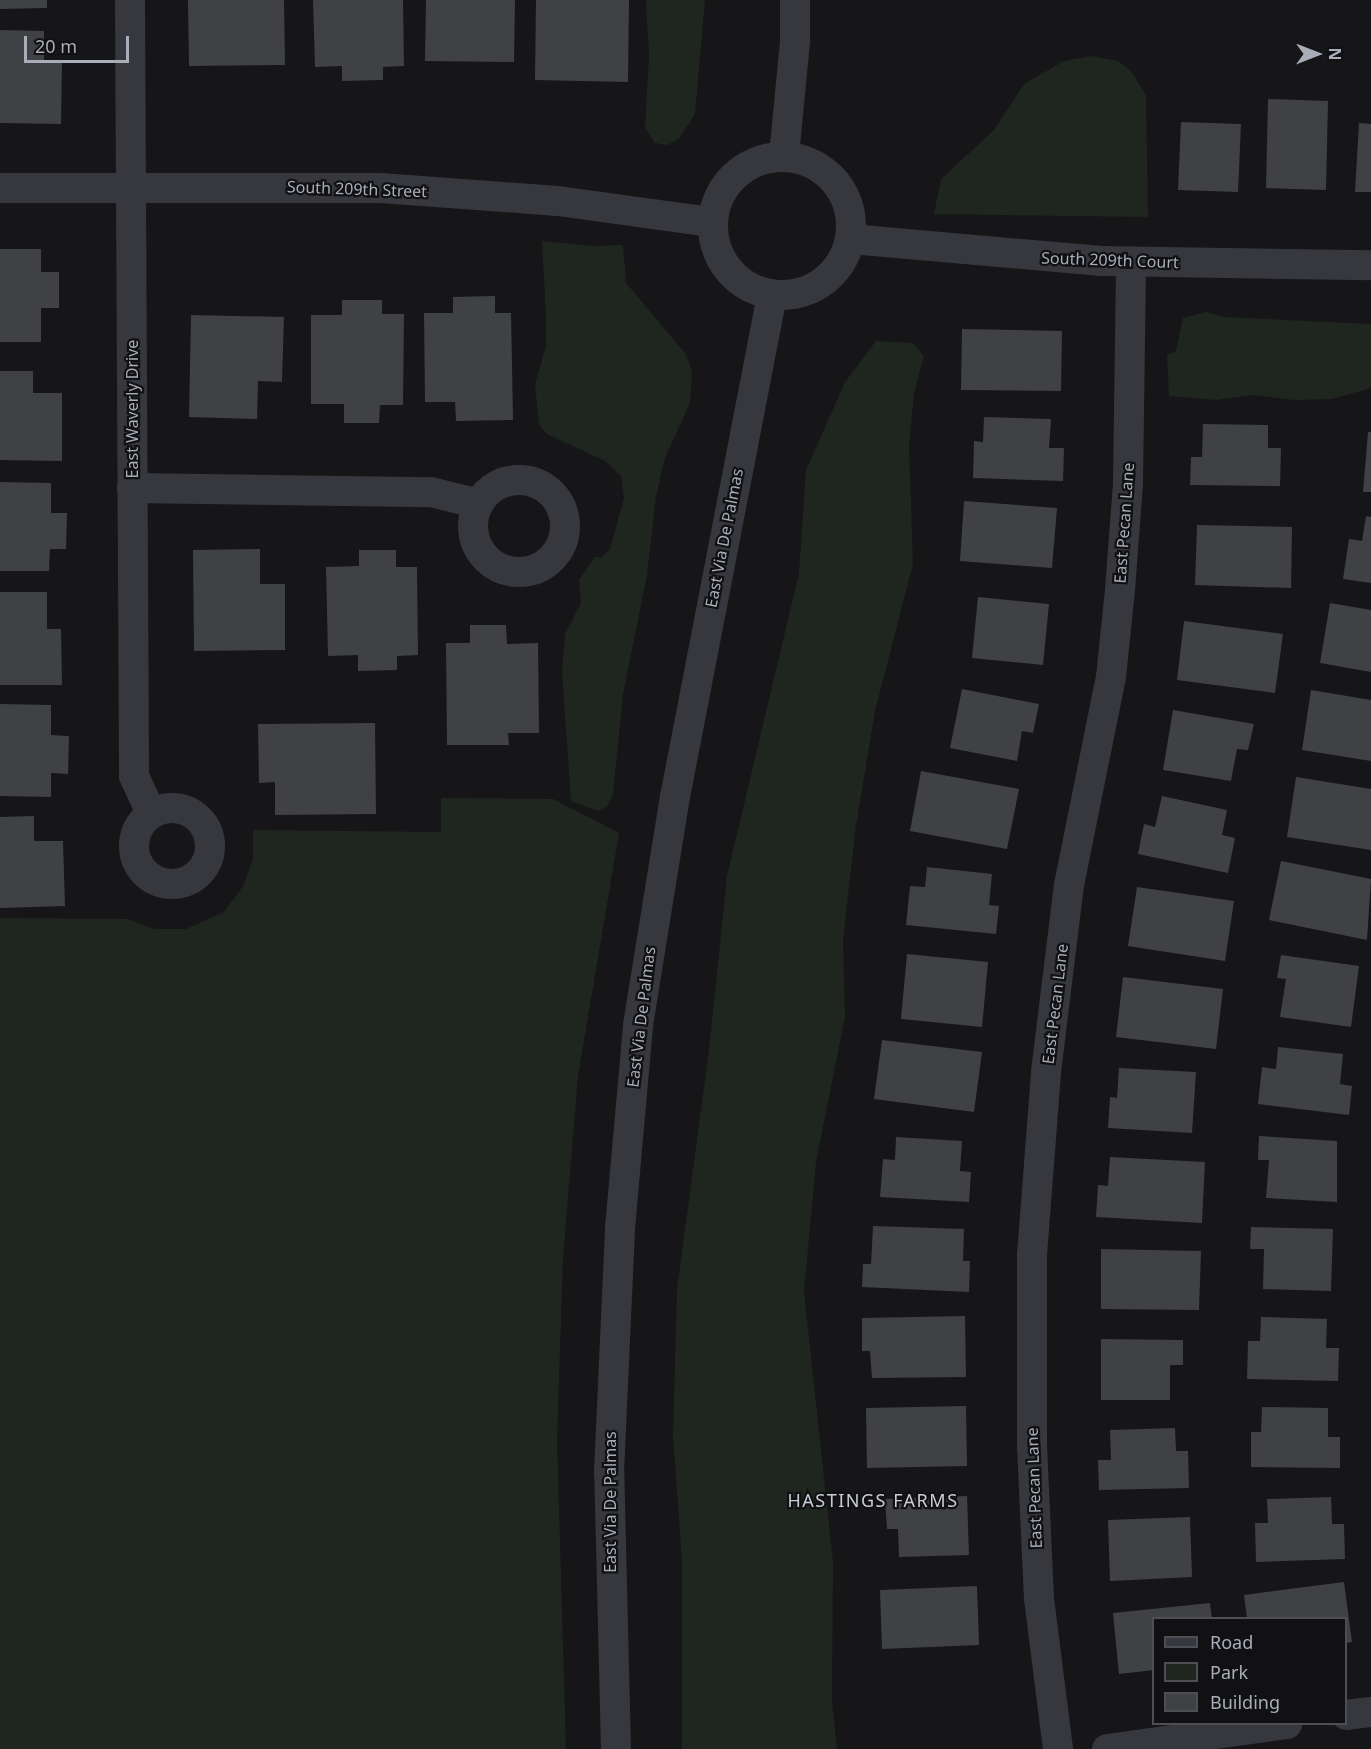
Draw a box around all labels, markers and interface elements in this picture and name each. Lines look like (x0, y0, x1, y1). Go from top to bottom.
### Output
scale bar (27, 24, 132, 62)
north arrow (1287, 24, 1347, 84)
text: 20 m (35, 34, 77, 58)
text: N (1324, 47, 1346, 61)
street label: South 209th Street (287, 177, 427, 201)
street label: South 209th Court (1041, 248, 1179, 272)
street label: East Waverly Drive (122, 340, 142, 478)
street label: East Pecan Lane (1110, 462, 1138, 584)
street label: East Via De Palmas (701, 467, 747, 609)
street label: East Pecan Lane (1038, 943, 1072, 1065)
street label: East Via De Palmas (623, 946, 659, 1088)
street label: East Pecan Lane (1022, 1427, 1046, 1549)
street label: East Via De Palmas (600, 1431, 620, 1573)
district label: HASTINGS FARMS (787, 1489, 959, 1511)
legend (1152, 1617, 1347, 1725)
text: Road (1210, 1630, 1253, 1654)
text: Park (1210, 1660, 1248, 1684)
text: Building (1210, 1690, 1280, 1714)

